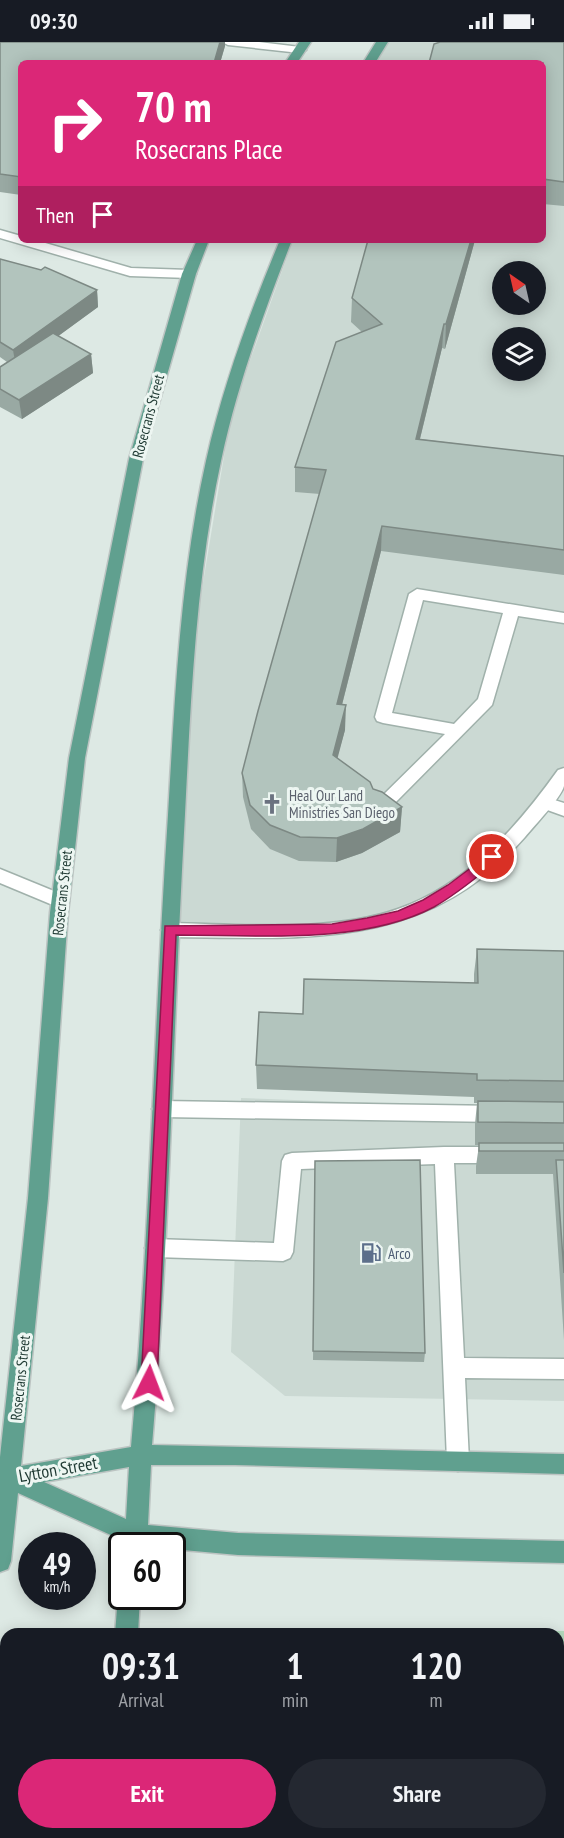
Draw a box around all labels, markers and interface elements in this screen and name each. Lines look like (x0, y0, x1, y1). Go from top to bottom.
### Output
text: 09:30 (30, 7, 78, 35)
text: 70 m (135, 79, 212, 134)
icon: right (36, 84, 114, 162)
text: Rosecrans Place (135, 132, 283, 166)
icon: arrive (86, 198, 119, 231)
text: Then (36, 201, 74, 229)
north arrow (492, 261, 546, 315)
map controls (492, 261, 546, 381)
button: layers (492, 327, 546, 381)
street label: Rosecrans Street (128, 372, 168, 460)
place label: Heal Our Land Ministries San Diego (289, 786, 395, 822)
church icon: Heal Our Land Ministries San Diego (260, 792, 284, 816)
pin (466, 831, 517, 882)
icon: arrive (475, 840, 508, 873)
street label: Rosecrans Street (48, 849, 76, 937)
fuel station icon: Arco (359, 1241, 383, 1265)
place label: Arco (388, 1244, 411, 1263)
street label: Rosecrans Street (6, 1334, 34, 1422)
position arrow (117, 1351, 181, 1415)
street label: Lytton Street (17, 1451, 99, 1487)
speed limit sign: 60 (108, 1532, 186, 1610)
text: 49 (43, 1544, 71, 1583)
text: km/h (44, 1577, 70, 1596)
text: 09:31 (102, 1642, 180, 1689)
text: 1 (286, 1642, 304, 1689)
text: 120 (410, 1642, 462, 1689)
text: Arrival (118, 1687, 164, 1713)
text: min (282, 1687, 308, 1713)
text: m (430, 1687, 443, 1713)
button: Exit (18, 1759, 276, 1828)
button: Share (288, 1759, 546, 1828)

